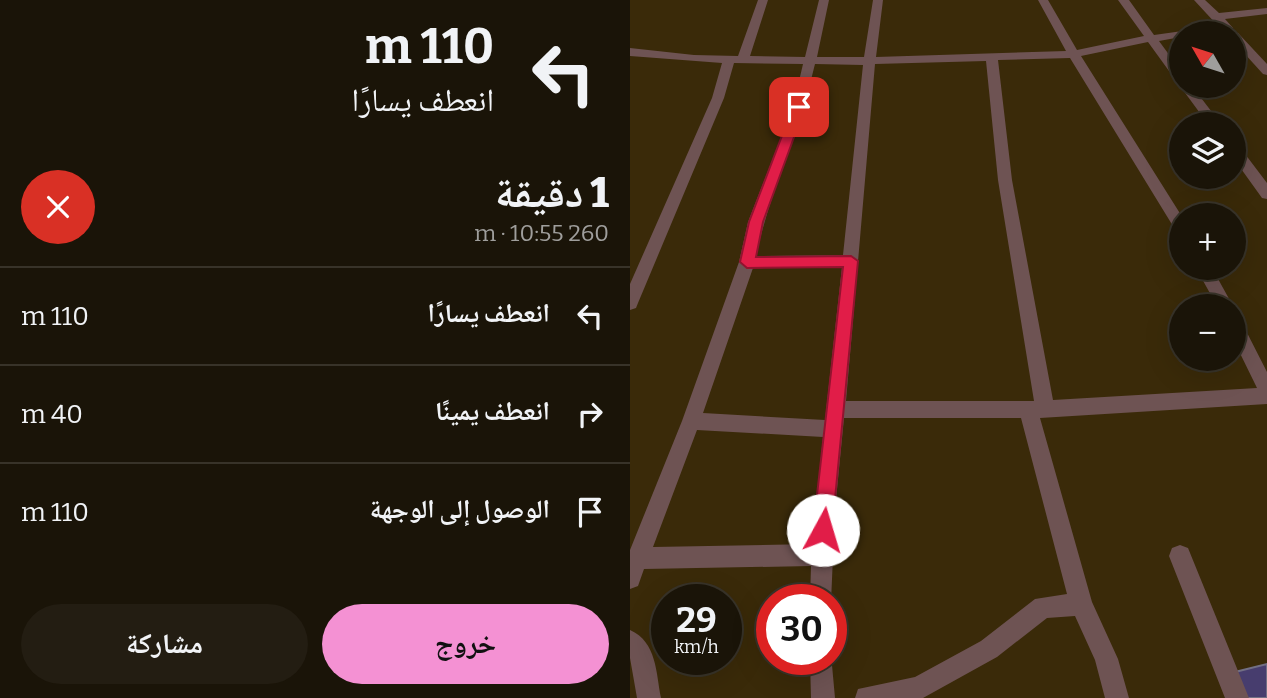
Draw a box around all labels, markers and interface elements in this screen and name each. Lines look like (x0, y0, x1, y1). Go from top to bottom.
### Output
text: 110 m (365, 17, 494, 76)
north arrow (1169, 21, 1246, 98)
map controls (1169, 21, 1246, 371)
icon: left (518, 28, 609, 119)
pin (769, 77, 829, 137)
text: انعطف يسارًا (351, 81, 494, 119)
icon: arrive (780, 88, 818, 126)
button: layers (1169, 112, 1246, 189)
text: 1 دقيقة (495, 168, 609, 218)
button: close (21, 170, 95, 244)
button: + (1169, 203, 1246, 280)
text: 260 m · 10:55 (474, 219, 609, 247)
button: − (1169, 294, 1246, 371)
icon: left (571, 297, 609, 335)
text: انعطف يسارًا (427, 298, 550, 329)
text: 110 m (21, 301, 89, 332)
icon: right (571, 395, 609, 433)
text: انعطف يمينًا (435, 396, 550, 427)
text: 40 m (21, 399, 83, 430)
icon: arrive (571, 493, 609, 531)
position arrow (786, 493, 860, 567)
text: الوصول إلى الوجهة (370, 494, 550, 525)
text: 110 m (21, 497, 89, 528)
speed limit sign: 30 (756, 584, 847, 675)
text: 29 (676, 599, 717, 641)
button: مشاركة (21, 604, 308, 684)
button: خروج (322, 604, 609, 684)
text: km/h (674, 636, 719, 658)

